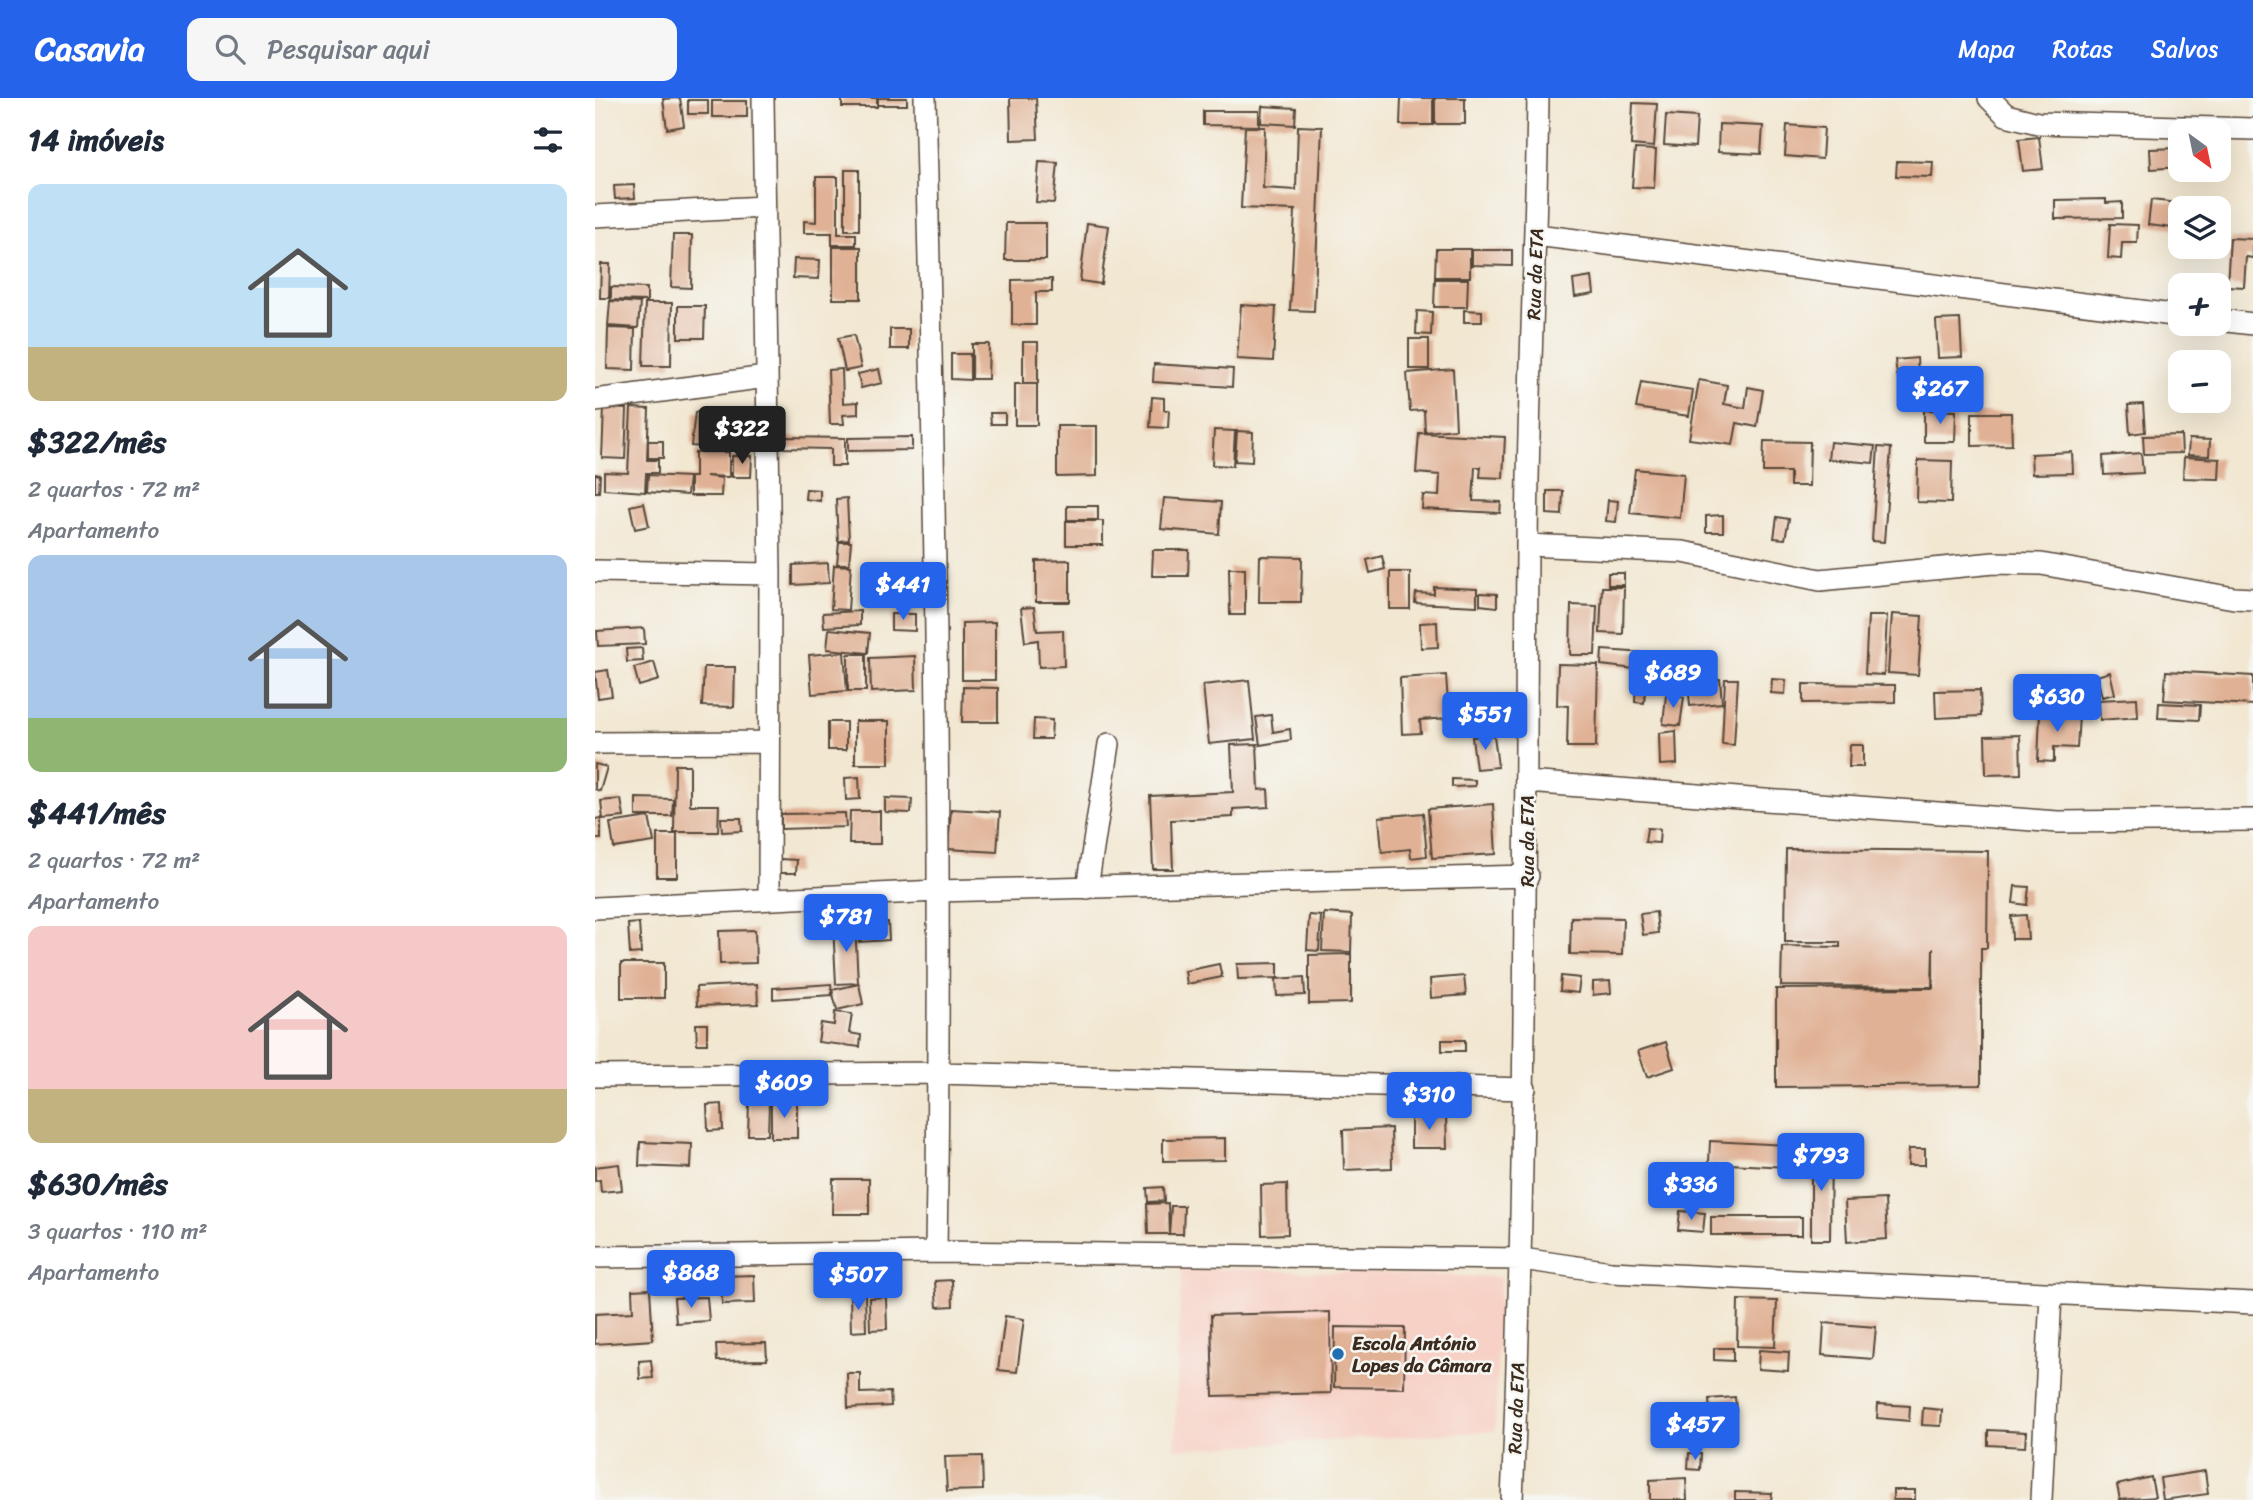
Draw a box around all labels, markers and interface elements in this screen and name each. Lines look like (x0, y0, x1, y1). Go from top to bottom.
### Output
search box (187, 18, 677, 81)
text: Casavia (35, 20, 145, 78)
text: Pesquisar aqui (267, 26, 430, 72)
text: Mapa (1958, 28, 2015, 70)
text: Rotas (2053, 28, 2113, 70)
text: Salvos (2151, 28, 2218, 70)
icon: search (211, 30, 249, 68)
text: 14 imóveis (28, 113, 164, 167)
north arrow (2168, 119, 2231, 182)
map controls (2168, 119, 2231, 413)
icon: filters (529, 121, 567, 159)
button: layers (2168, 196, 2231, 259)
street label: Rua da ETA (1517, 228, 1553, 320)
icon: home (235, 230, 361, 356)
button: + (2168, 273, 2231, 336)
button: − (2168, 350, 2231, 413)
pin: $267 (1899, 366, 1981, 426)
text: $267 (1913, 368, 1967, 409)
pin: $322 (701, 406, 783, 466)
text: $322 (715, 408, 769, 449)
text: $322/mês (28, 415, 166, 469)
text: 2 quartos · 72 m² (28, 469, 200, 510)
text: Apartamento (28, 510, 159, 551)
pin: $441 (862, 562, 944, 622)
text: $441 (876, 564, 930, 605)
icon: home (235, 601, 361, 727)
pin: $689 (1632, 650, 1714, 710)
text: $689 (1645, 652, 1701, 693)
pin: $630 (2016, 674, 2098, 734)
text: $630 (2029, 676, 2085, 717)
pin: $551 (1444, 692, 1526, 752)
text: $551 (1458, 694, 1512, 735)
text: $441/mês (28, 786, 166, 840)
street label: Rua da ETA (1511, 795, 1544, 887)
text: 2 quartos · 72 m² (28, 840, 200, 881)
text: Apartamento (28, 881, 159, 922)
pin: $781 (805, 894, 887, 954)
text: $781 (820, 896, 872, 937)
icon: home (235, 972, 361, 1098)
pin: $609 (743, 1060, 825, 1120)
text: $609 (755, 1062, 813, 1103)
pin: $310 (1388, 1072, 1470, 1132)
text: $310 (1403, 1074, 1455, 1115)
pin: $793 (1780, 1134, 1862, 1193)
text: $793 (1793, 1135, 1849, 1176)
text: $630/mês (28, 1157, 168, 1211)
pin: $336 (1650, 1162, 1732, 1222)
text: $336 (1664, 1164, 1718, 1205)
text: 3 quartos · 110 m² (28, 1211, 207, 1252)
pin: $868 (650, 1250, 732, 1310)
text: Apartamento (28, 1252, 159, 1293)
text: $868 (663, 1252, 719, 1293)
pin: $507 (817, 1252, 899, 1312)
text: $507 (829, 1254, 887, 1295)
place label: Escola António Lopes da Câmara (1352, 1327, 1492, 1382)
marker: Escola António Lopes da Câmara (1330, 1346, 1346, 1362)
street label: Rua da ETA (1498, 1362, 1534, 1454)
pin: $457 (1654, 1402, 1736, 1462)
text: $457 (1666, 1404, 1724, 1445)

